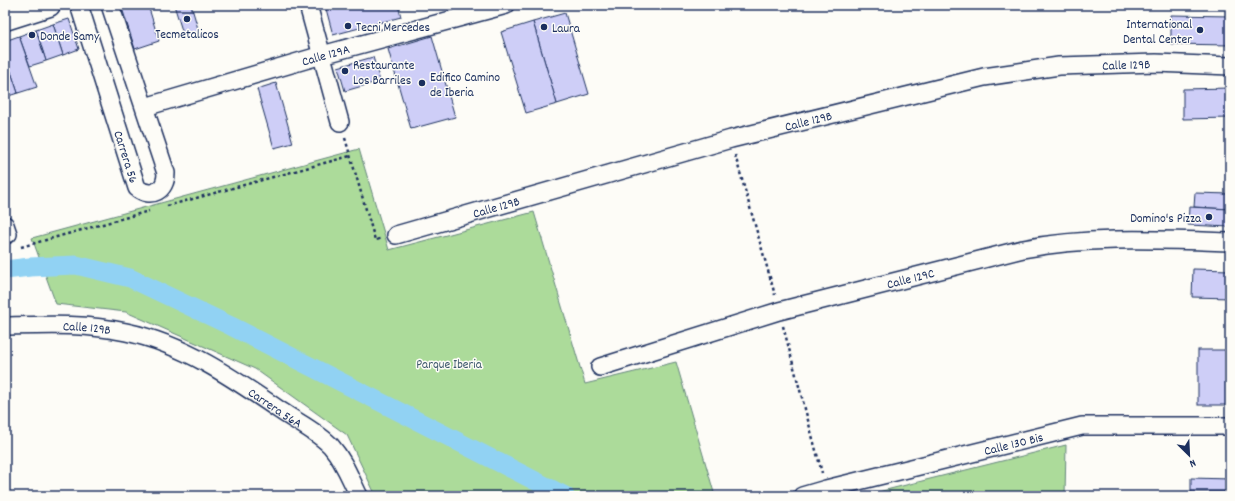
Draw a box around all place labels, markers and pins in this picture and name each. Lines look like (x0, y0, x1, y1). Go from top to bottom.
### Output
marker: Tecmetalicos (182, 14, 192, 24)
place label: International Dental Center (1123, 16, 1192, 50)
place label: Tecni Mercedes (356, 19, 430, 38)
place label: Laura (552, 20, 581, 39)
marker: Tecni Mercedes (343, 21, 353, 31)
marker: Laura (539, 22, 549, 32)
marker: International Dental Center (1195, 25, 1205, 35)
place label: Tecmetalicos (155, 26, 219, 45)
place label: Donde Samy (40, 28, 100, 47)
marker: Donde Samy (27, 30, 37, 40)
place label: Restaurante Los Barriles (353, 57, 415, 91)
marker: Restaurante Los Barriles (340, 66, 350, 76)
place label: Edifico Camino de Iberia (430, 69, 500, 103)
marker: Edifico Camino de Iberia (417, 78, 427, 88)
place label: Domino's Pizza (1130, 210, 1202, 229)
marker: Domino's Pizza (1204, 212, 1214, 222)

